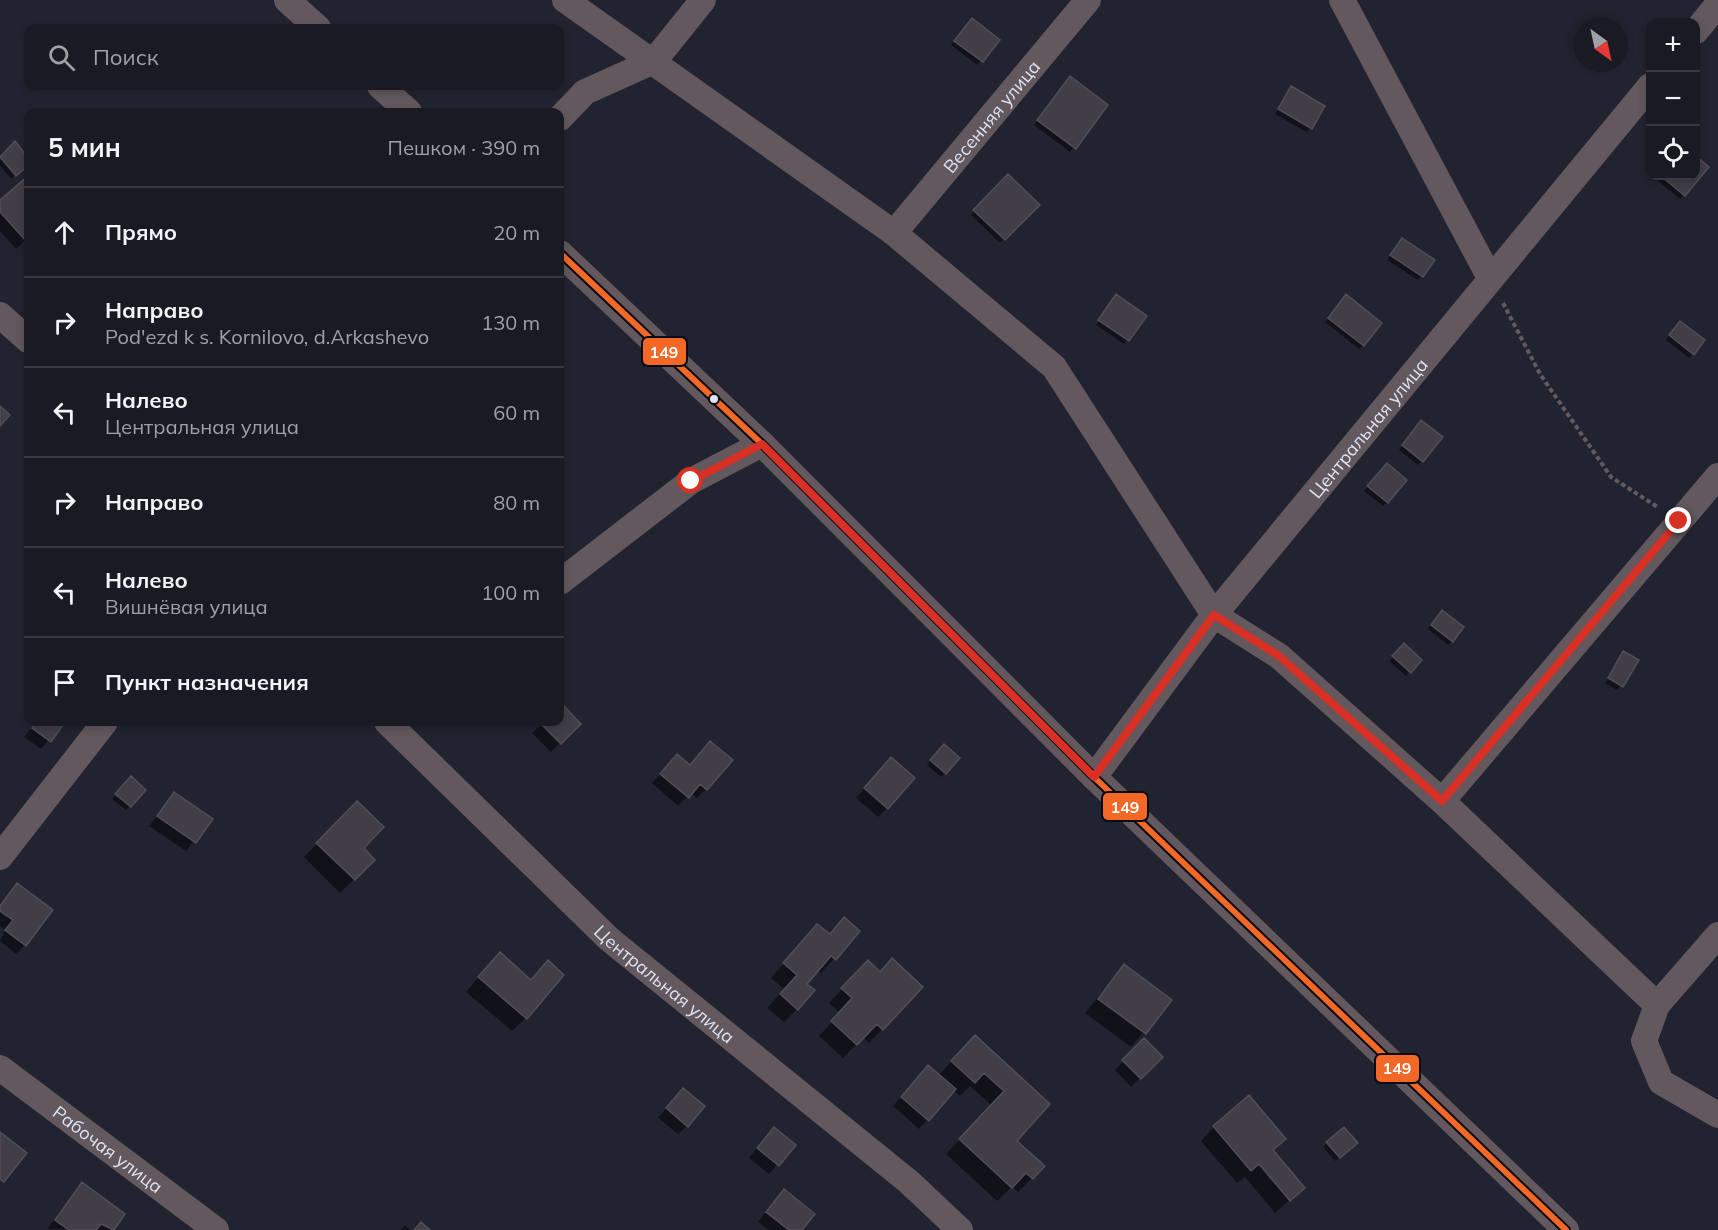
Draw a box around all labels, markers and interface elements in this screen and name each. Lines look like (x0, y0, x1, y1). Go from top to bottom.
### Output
north arrow (1574, 18, 1628, 72)
map controls (1646, 18, 1700, 180)
button: + (1646, 18, 1700, 72)
search box (24, 24, 564, 90)
icon: search (45, 41, 78, 74)
text: Поиск (93, 43, 159, 71)
street label: Весенняя улица (938, 55, 1045, 177)
button: − (1646, 72, 1700, 126)
button: locate (1646, 126, 1700, 180)
text: 5 мин (48, 131, 121, 164)
text: Пешком · 390 m (388, 135, 540, 160)
icon: ahead (48, 216, 81, 249)
text: Прямо (105, 218, 177, 246)
text: 20 m (493, 220, 540, 245)
text: Направо (105, 296, 203, 324)
icon: right (48, 306, 81, 339)
text: 130 m (481, 310, 540, 335)
text: Pod'ezd k s. Kornilovo, d.Arkashevo (105, 324, 429, 349)
line badge: 149 (642, 337, 687, 366)
text: 149 (650, 342, 678, 362)
street label: Центральная улица (1304, 353, 1433, 503)
text: Налево (105, 386, 188, 414)
unlabelled marker (708, 393, 720, 405)
icon: left (48, 396, 81, 429)
text: 60 m (493, 400, 540, 425)
text: Центральная улица (105, 414, 299, 439)
route start (677, 467, 703, 493)
icon: right (48, 486, 81, 519)
text: Направо (105, 488, 203, 516)
text: 80 m (493, 490, 540, 515)
route end (1665, 507, 1691, 533)
text: Налево (105, 566, 188, 594)
icon: left (48, 576, 81, 609)
text: 100 m (481, 580, 540, 605)
text: Вишнёвая улица (105, 594, 268, 619)
icon: arrive (48, 666, 81, 699)
text: Пункт назначения (105, 668, 309, 696)
line badge: 149 (1102, 792, 1148, 821)
text: 149 (1111, 797, 1139, 817)
street label: Центральная улица (590, 920, 740, 1048)
line badge: 149 (1375, 1054, 1420, 1083)
text: 149 (1383, 1058, 1411, 1078)
street label: Рабочая улица (48, 1100, 168, 1198)

